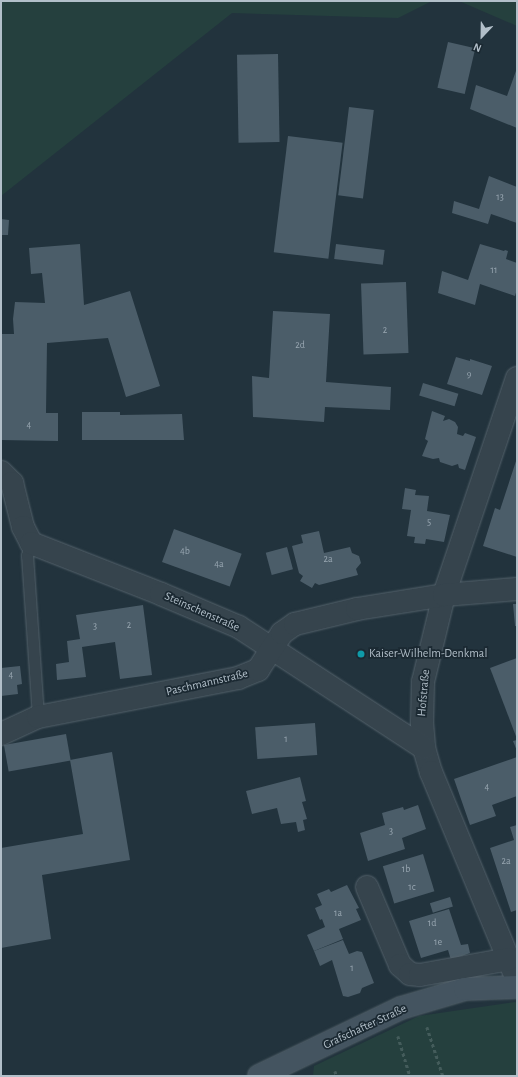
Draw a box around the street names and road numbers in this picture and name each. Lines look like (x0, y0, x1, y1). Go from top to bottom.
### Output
street label: Steinschenstraße (162, 589, 242, 635)
street label: Paschmannstraße (165, 667, 249, 699)
street label: Hofstraße (415, 669, 433, 717)
street label: Grafschafter Straße (321, 1001, 409, 1053)

